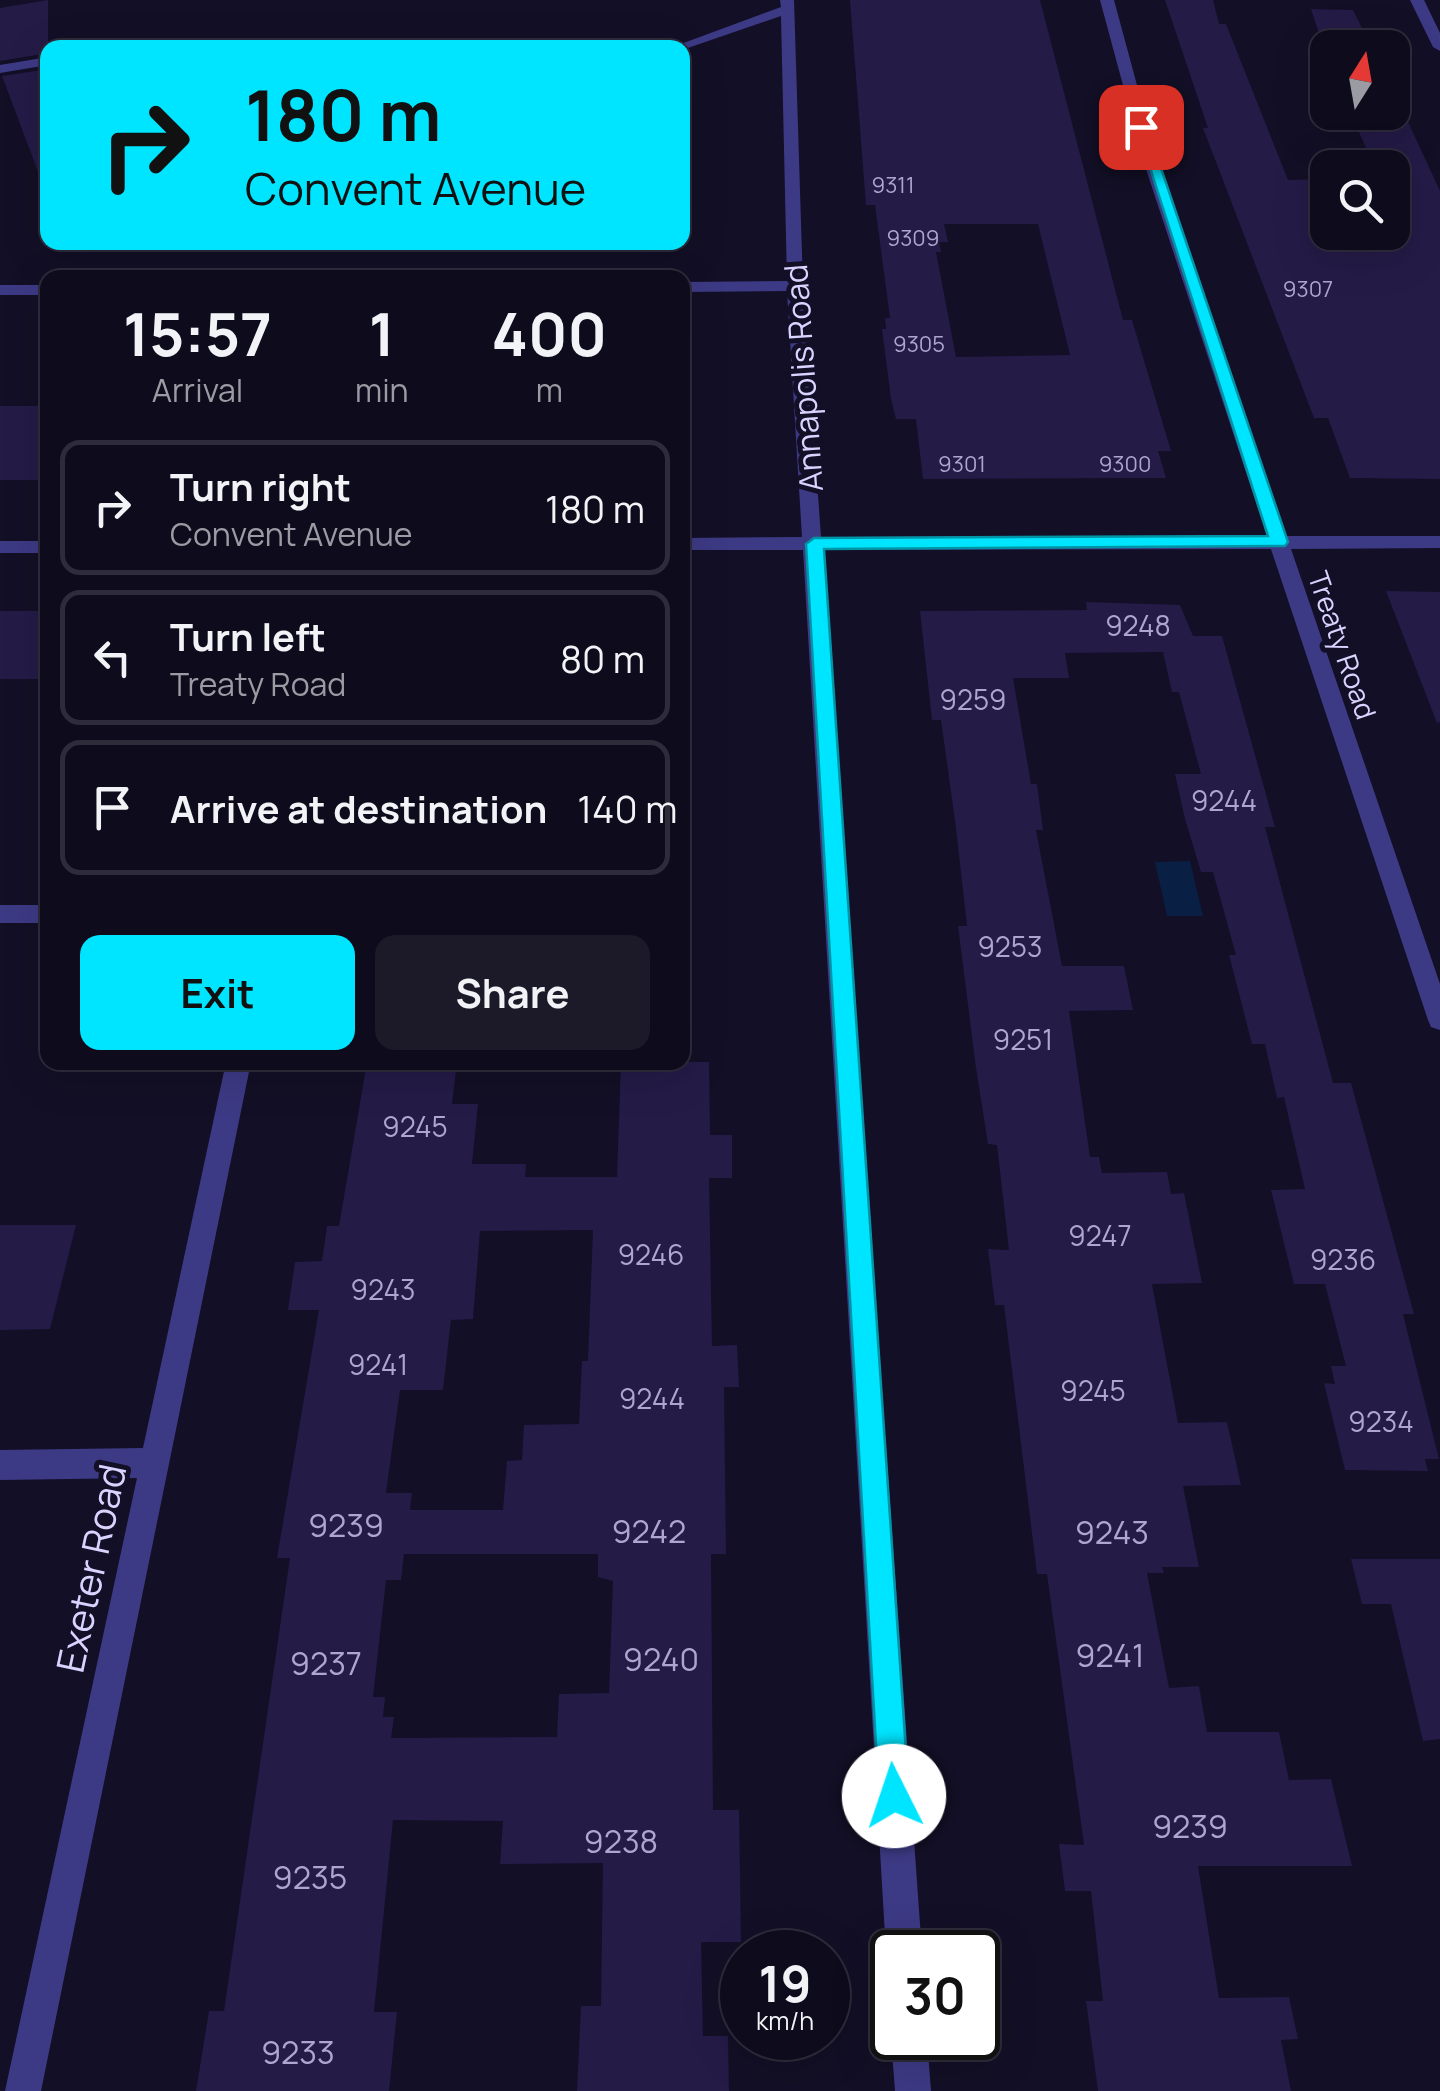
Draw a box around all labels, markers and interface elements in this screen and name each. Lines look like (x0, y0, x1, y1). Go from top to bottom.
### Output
north arrow (1310, 30, 1410, 130)
map controls (1310, 30, 1410, 250)
text: 180 m (245, 66, 442, 162)
icon: right (80, 80, 210, 210)
pin (1099, 85, 1184, 170)
icon: arrive (1114, 100, 1169, 155)
button: search (1310, 150, 1410, 250)
text: Convent Avenue (245, 157, 586, 219)
house number: 9311 (872, 170, 914, 200)
house number: 9309 (887, 223, 939, 253)
street label: Annapolis Road (773, 263, 833, 493)
house number: 9307 (1283, 274, 1333, 304)
text: 15:57 (123, 292, 272, 374)
text: 1 (369, 292, 395, 374)
text: 400 (492, 292, 607, 374)
house number: 9305 (893, 329, 945, 359)
text: Arrival (152, 368, 243, 412)
text: min (355, 368, 409, 412)
text: m (536, 368, 563, 412)
house number: 9301 (938, 449, 986, 479)
house number: 9300 (1099, 449, 1151, 479)
text: Turn right (170, 460, 351, 512)
icon: right (85, 480, 140, 535)
text: 180 m (545, 482, 645, 534)
text: Convent Avenue (170, 512, 412, 556)
street label: Treaty Road (1300, 566, 1386, 724)
house number: 9248 (1105, 606, 1171, 644)
text: Turn left (170, 610, 326, 662)
icon: left (85, 630, 140, 685)
text: 80 m (560, 632, 645, 684)
text: Treaty Road (170, 662, 346, 706)
house number: 9259 (940, 680, 1006, 718)
icon: arrive (85, 780, 140, 835)
house number: 9244 (1191, 781, 1257, 819)
text: Arrive at destination (170, 782, 547, 834)
text: 140 m (577, 782, 677, 834)
house number: 9253 (978, 927, 1043, 965)
button: Exit (80, 935, 355, 1050)
button: Share (375, 935, 650, 1050)
house number: 9251 (993, 1020, 1053, 1058)
house number: 9245 (382, 1107, 448, 1145)
house number: 9247 (1068, 1216, 1132, 1254)
house number: 9246 (618, 1235, 684, 1273)
house number: 9236 (1310, 1240, 1376, 1278)
house number: 9243 (351, 1270, 415, 1308)
house number: 9241 (348, 1345, 408, 1383)
house number: 9245 (1060, 1371, 1126, 1409)
house number: 9244 (619, 1379, 685, 1417)
house number: 9234 (1348, 1402, 1414, 1440)
street label: Exeter Road (43, 1459, 137, 1677)
house number: 9239 (308, 1503, 384, 1547)
house number: 9242 (612, 1509, 686, 1553)
house number: 9243 (1075, 1510, 1149, 1554)
house number: 9241 (1076, 1633, 1144, 1677)
house number: 9240 (623, 1637, 699, 1681)
house number: 9237 (290, 1641, 362, 1685)
position arrow (842, 1744, 946, 1848)
house number: 9239 (1152, 1804, 1228, 1848)
house number: 9238 (584, 1819, 658, 1863)
house number: 9235 (273, 1855, 347, 1899)
speed limit sign: 30 (870, 1930, 1000, 2060)
text: 19 (759, 1949, 811, 2017)
text: km/h (756, 2003, 814, 2038)
house number: 9233 (261, 2030, 335, 2074)

